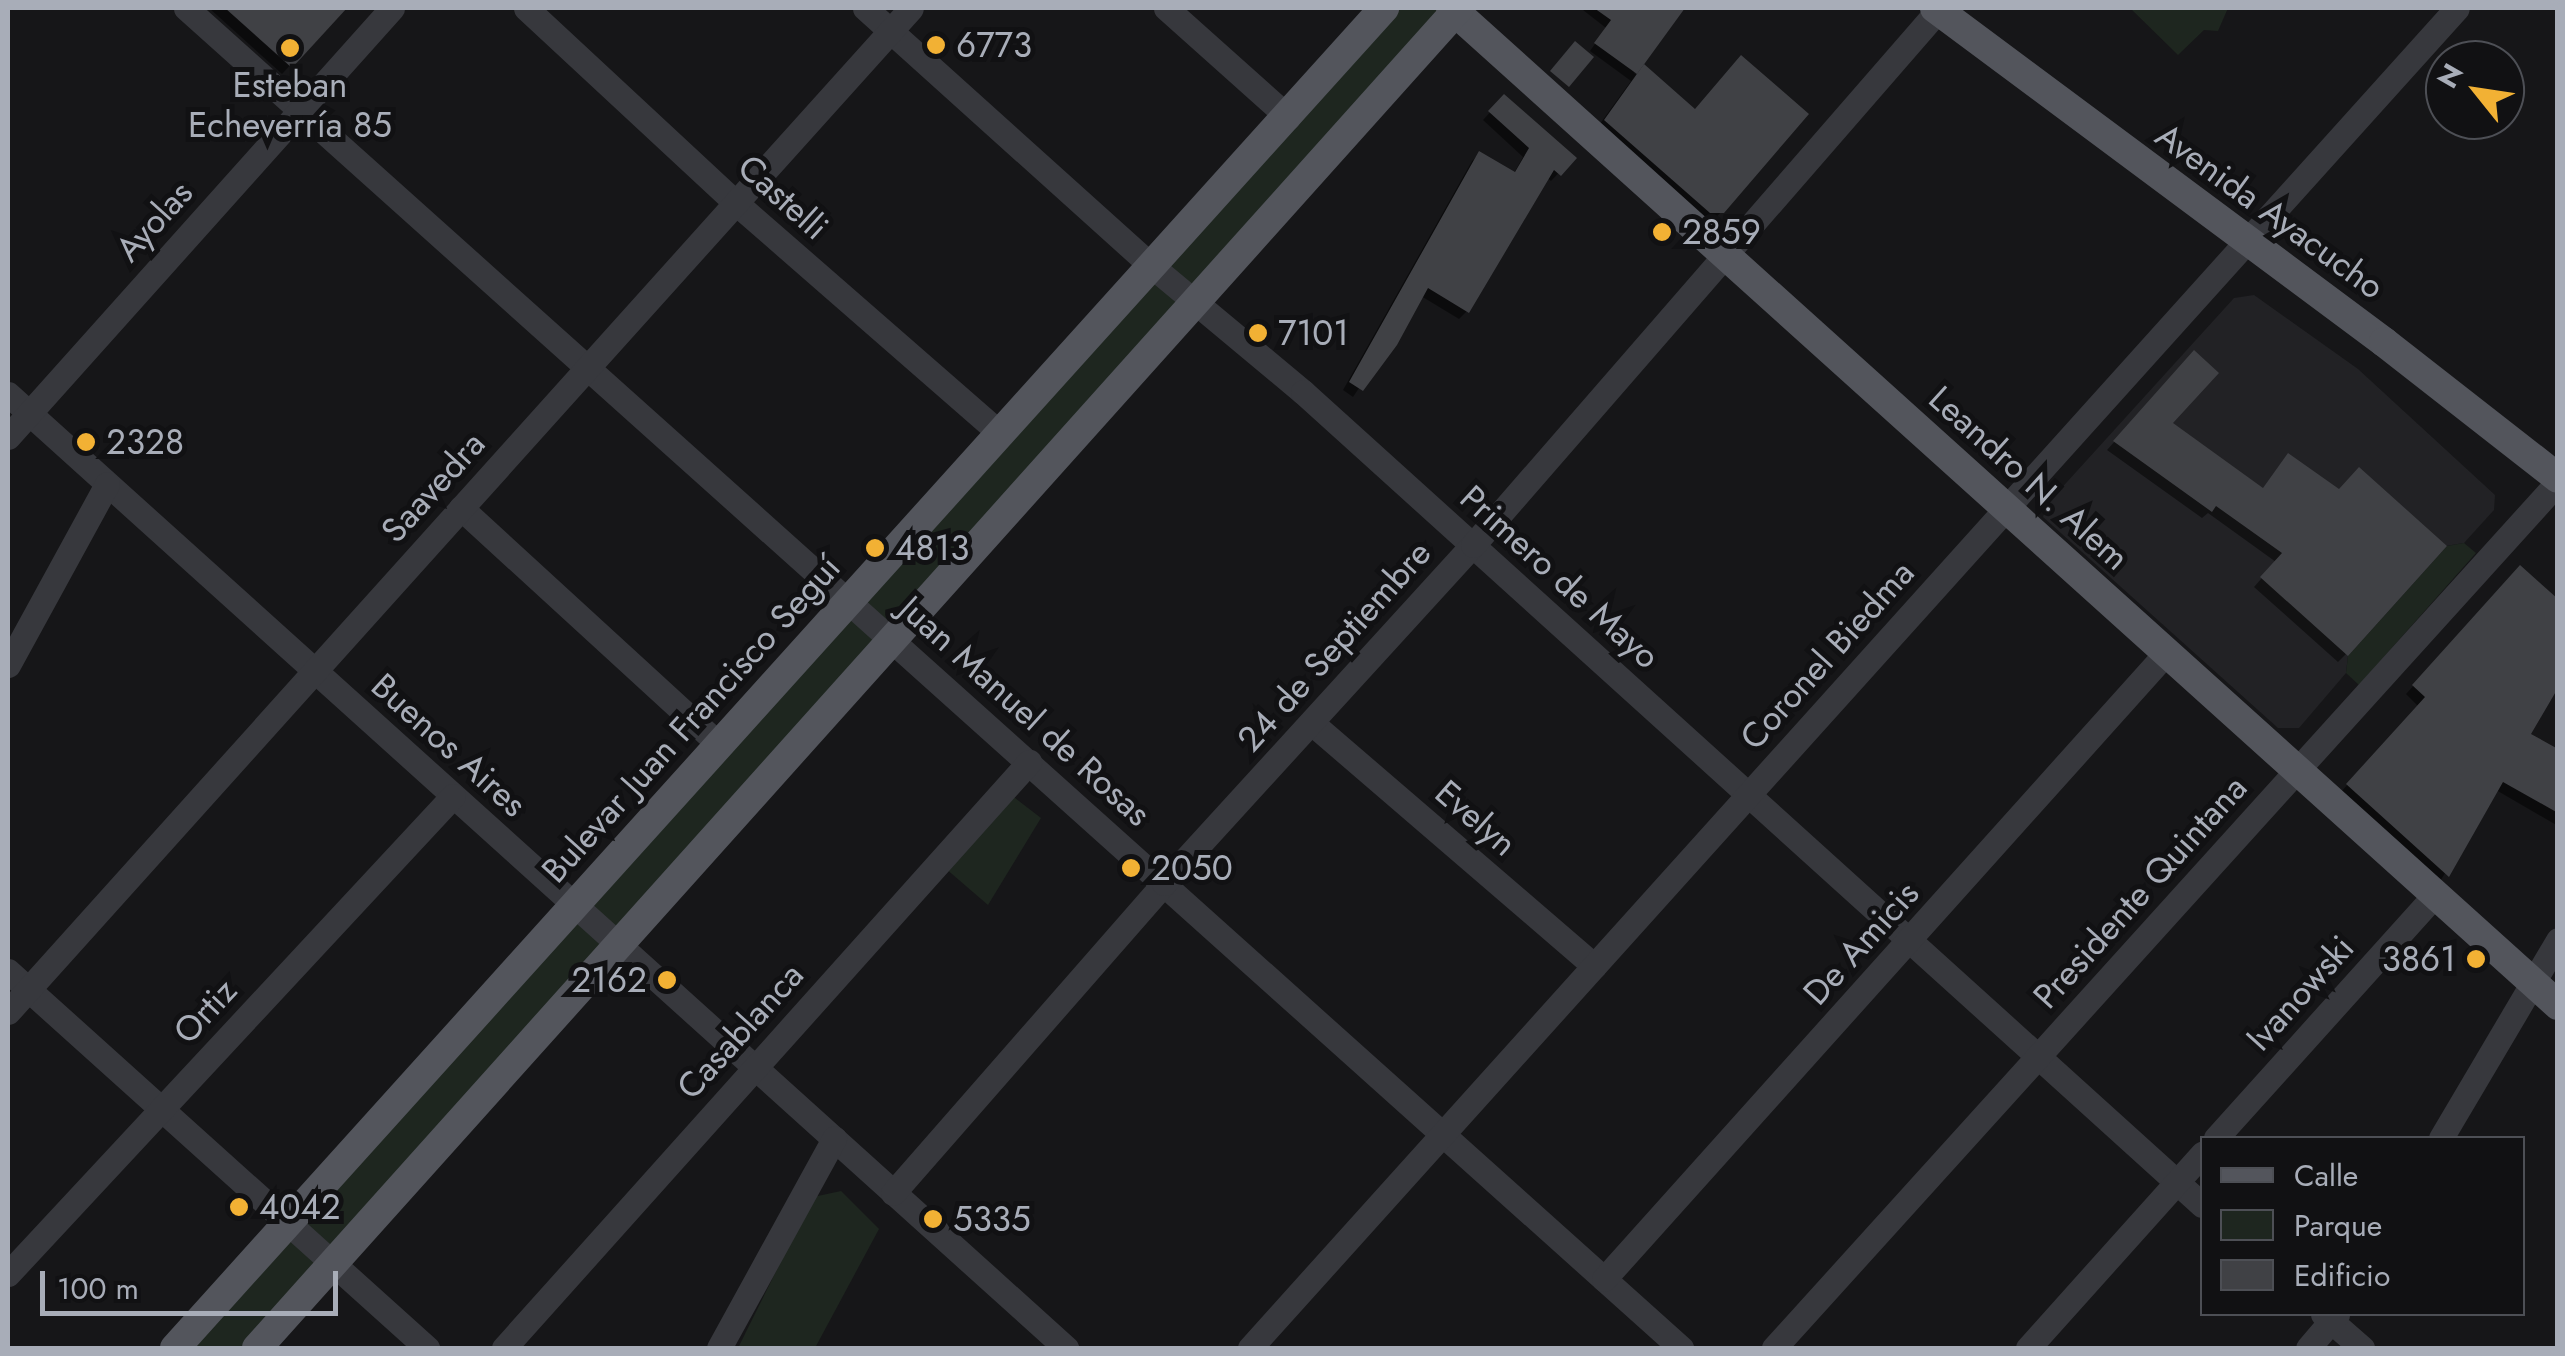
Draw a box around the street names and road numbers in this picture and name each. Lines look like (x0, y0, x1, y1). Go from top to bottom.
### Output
street label: Avenida Ayacucho (2148, 114, 2392, 308)
street label: Castelli (729, 146, 837, 248)
street label: Ayolas (107, 172, 201, 270)
street label: Leandro N. Alem (1920, 377, 2138, 579)
street label: Saavedra (372, 423, 494, 551)
street label: Primero de Mayo (1452, 477, 1668, 677)
street label: 24 de Septiembre (1228, 532, 1440, 760)
street label: Bulevar Juan Francisco Seguí (533, 547, 849, 891)
street label: Coronel Biedma (1731, 552, 1923, 758)
street label: Juan Manuel de Rosas (891, 587, 1159, 835)
street label: Buenos Aires (363, 665, 535, 825)
street label: Presidente Quintana (2025, 767, 2255, 1017)
street label: Evelyn (1427, 771, 1525, 865)
street label: De Amicis (1795, 873, 1927, 1013)
street label: Ivanowski (2237, 927, 2363, 1059)
street label: Casablanca (668, 954, 812, 1108)
street label: Ortiz (165, 970, 245, 1052)

